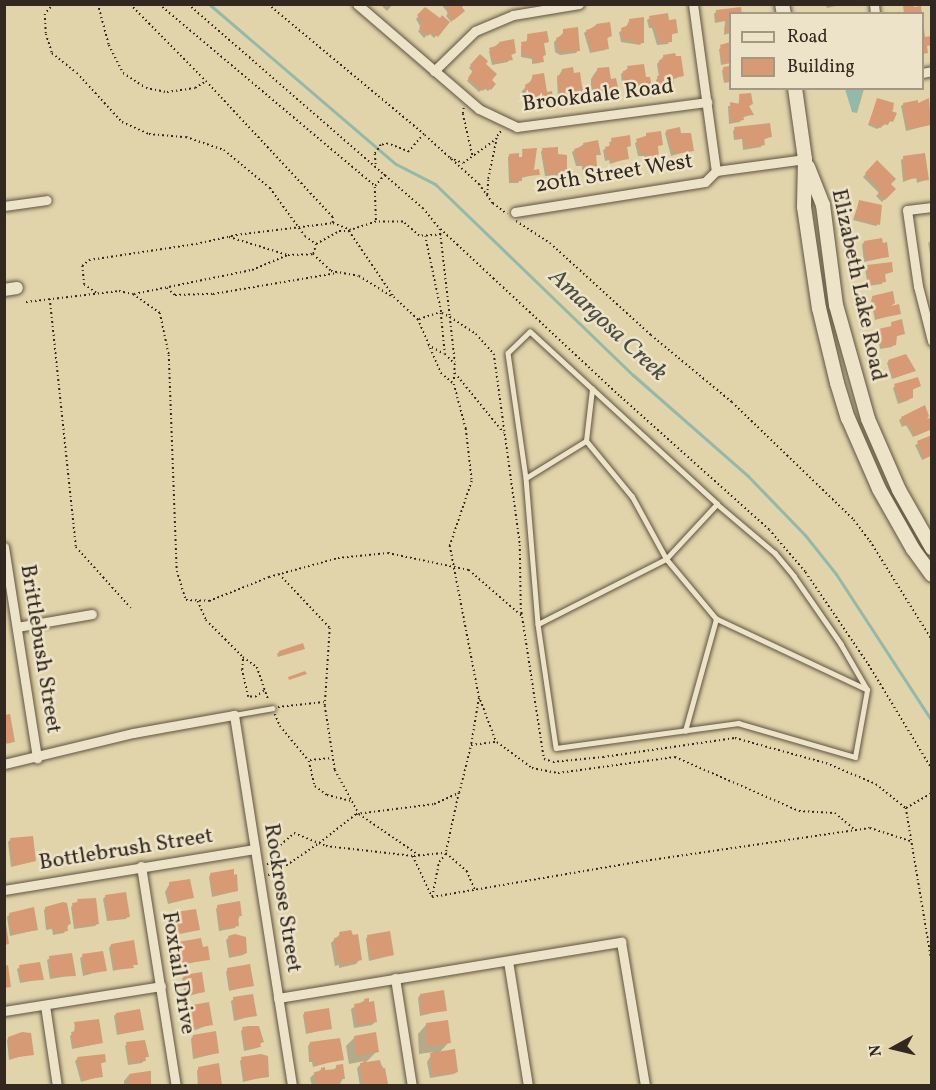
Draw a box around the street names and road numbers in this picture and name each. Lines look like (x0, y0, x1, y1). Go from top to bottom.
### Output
street label: Brookdale Road (521, 74, 675, 118)
street label: 20th Street West (533, 148, 695, 200)
street label: Elizabeth Lake Road (825, 187, 891, 383)
street label: Brittlebush Street (14, 563, 66, 735)
street label: Rockrose Street (257, 822, 307, 974)
street label: Bottlebrush Street (37, 823, 215, 877)
street label: Foxtail Drive (155, 910, 201, 1036)

